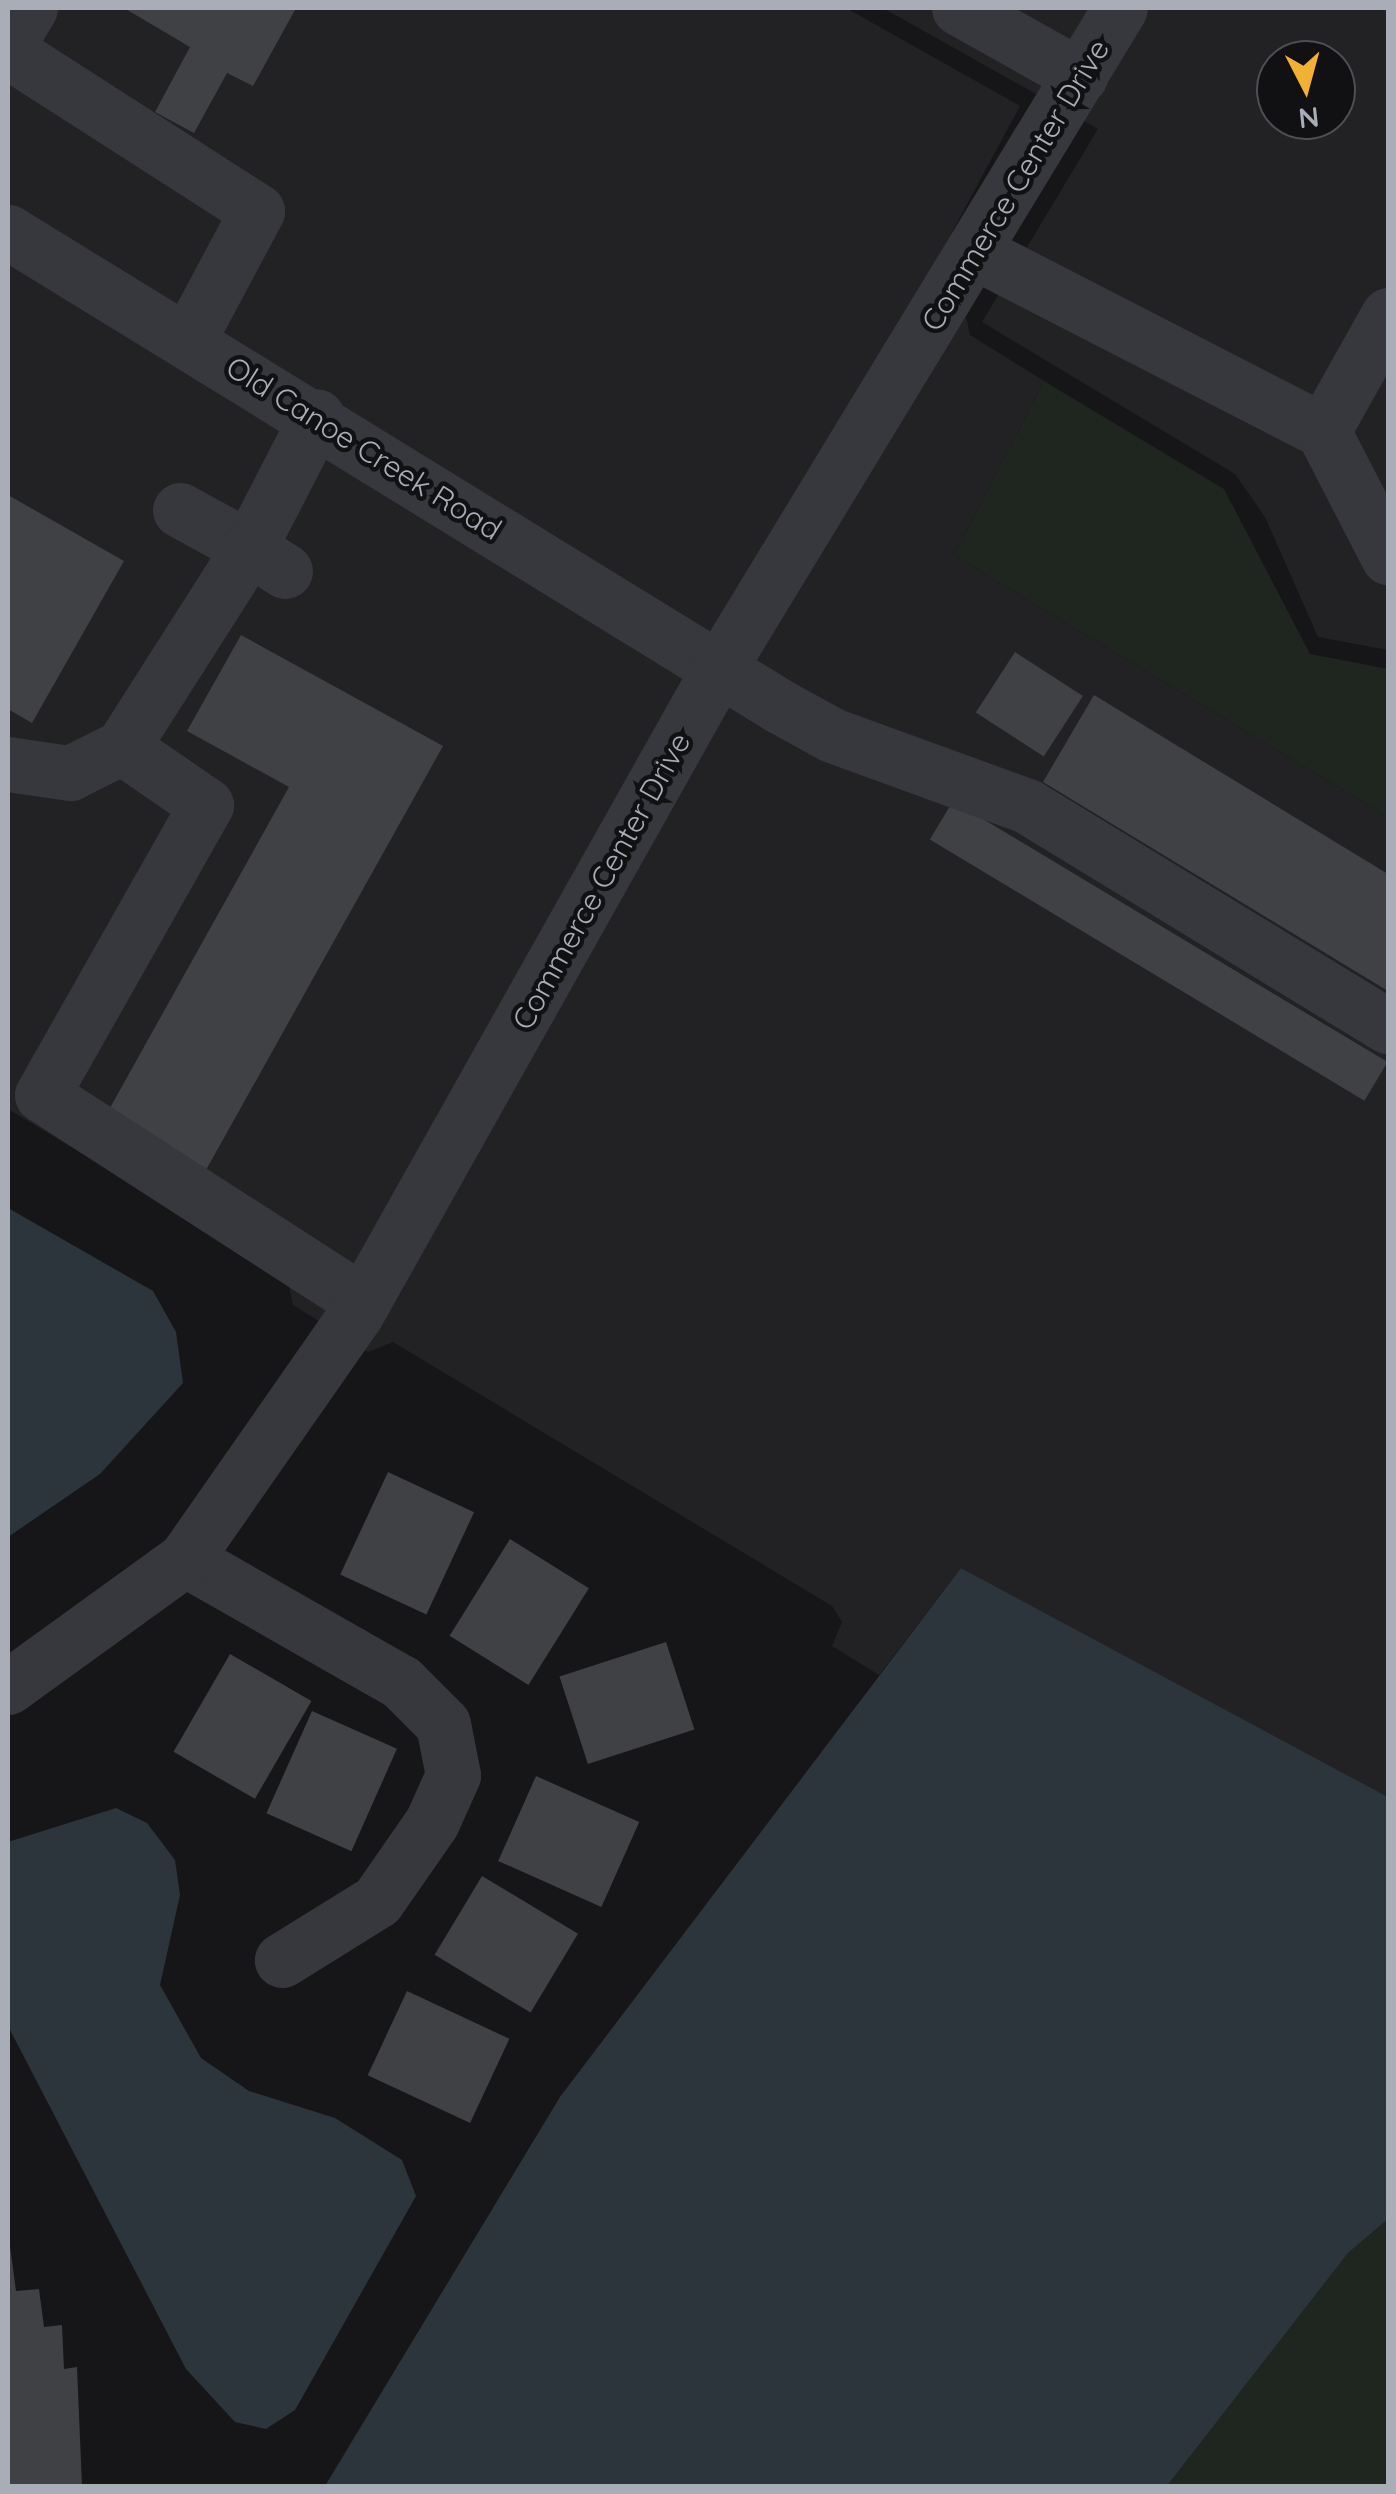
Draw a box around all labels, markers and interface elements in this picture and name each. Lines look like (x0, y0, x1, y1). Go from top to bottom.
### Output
street label: Commerce Center Drive (914, 33, 1116, 337)
north arrow (1256, 40, 1356, 140)
text: N (1297, 100, 1321, 137)
street label: Old Canoe Creek Road (220, 349, 508, 547)
street label: Commerce Center Drive (504, 726, 698, 1036)

